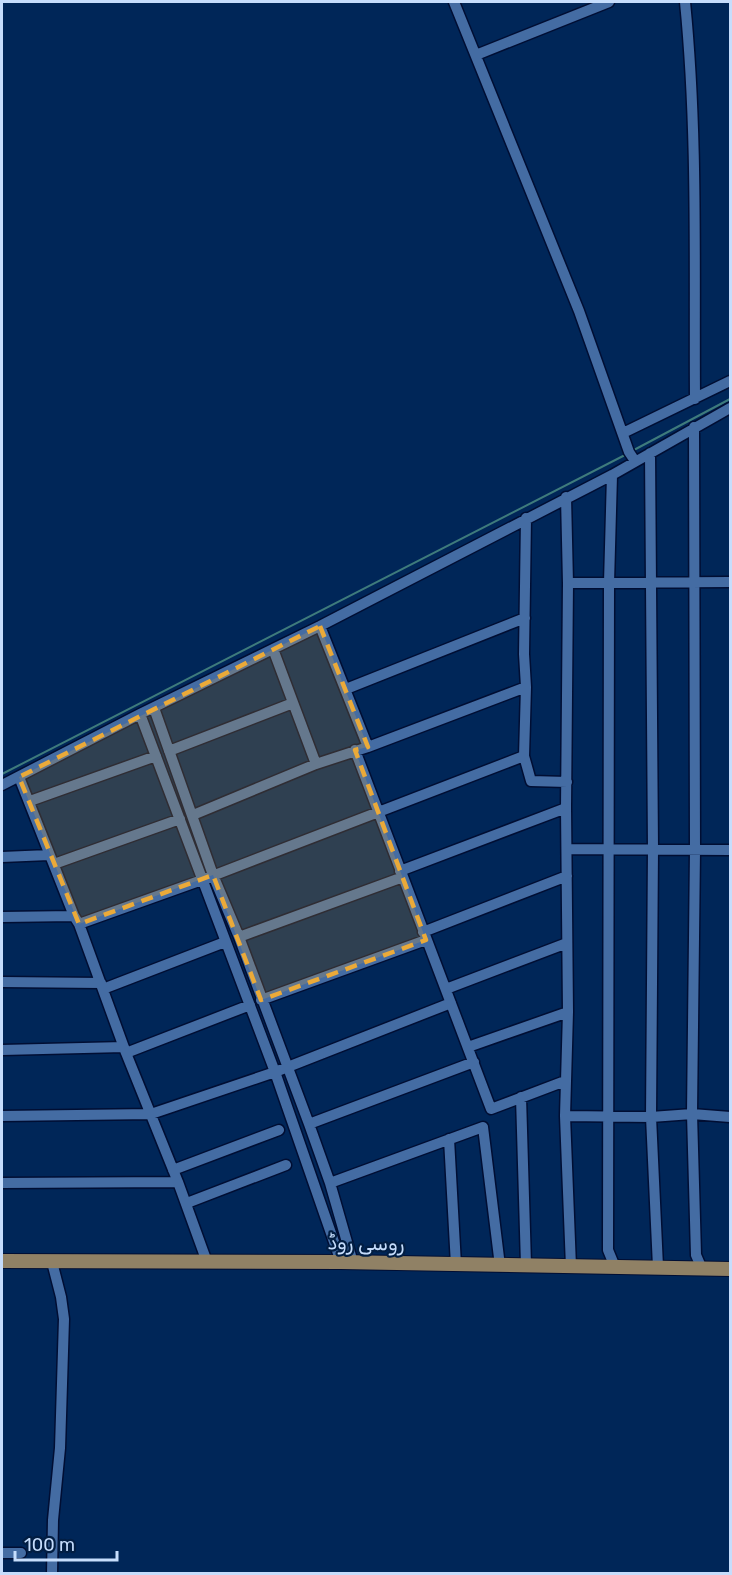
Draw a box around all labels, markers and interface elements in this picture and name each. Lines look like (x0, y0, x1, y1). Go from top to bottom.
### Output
street label: روسی روڈ (327, 1230, 405, 1256)
scale bar (15, 1524, 117, 1562)
text: 100 m (24, 1534, 75, 1556)

